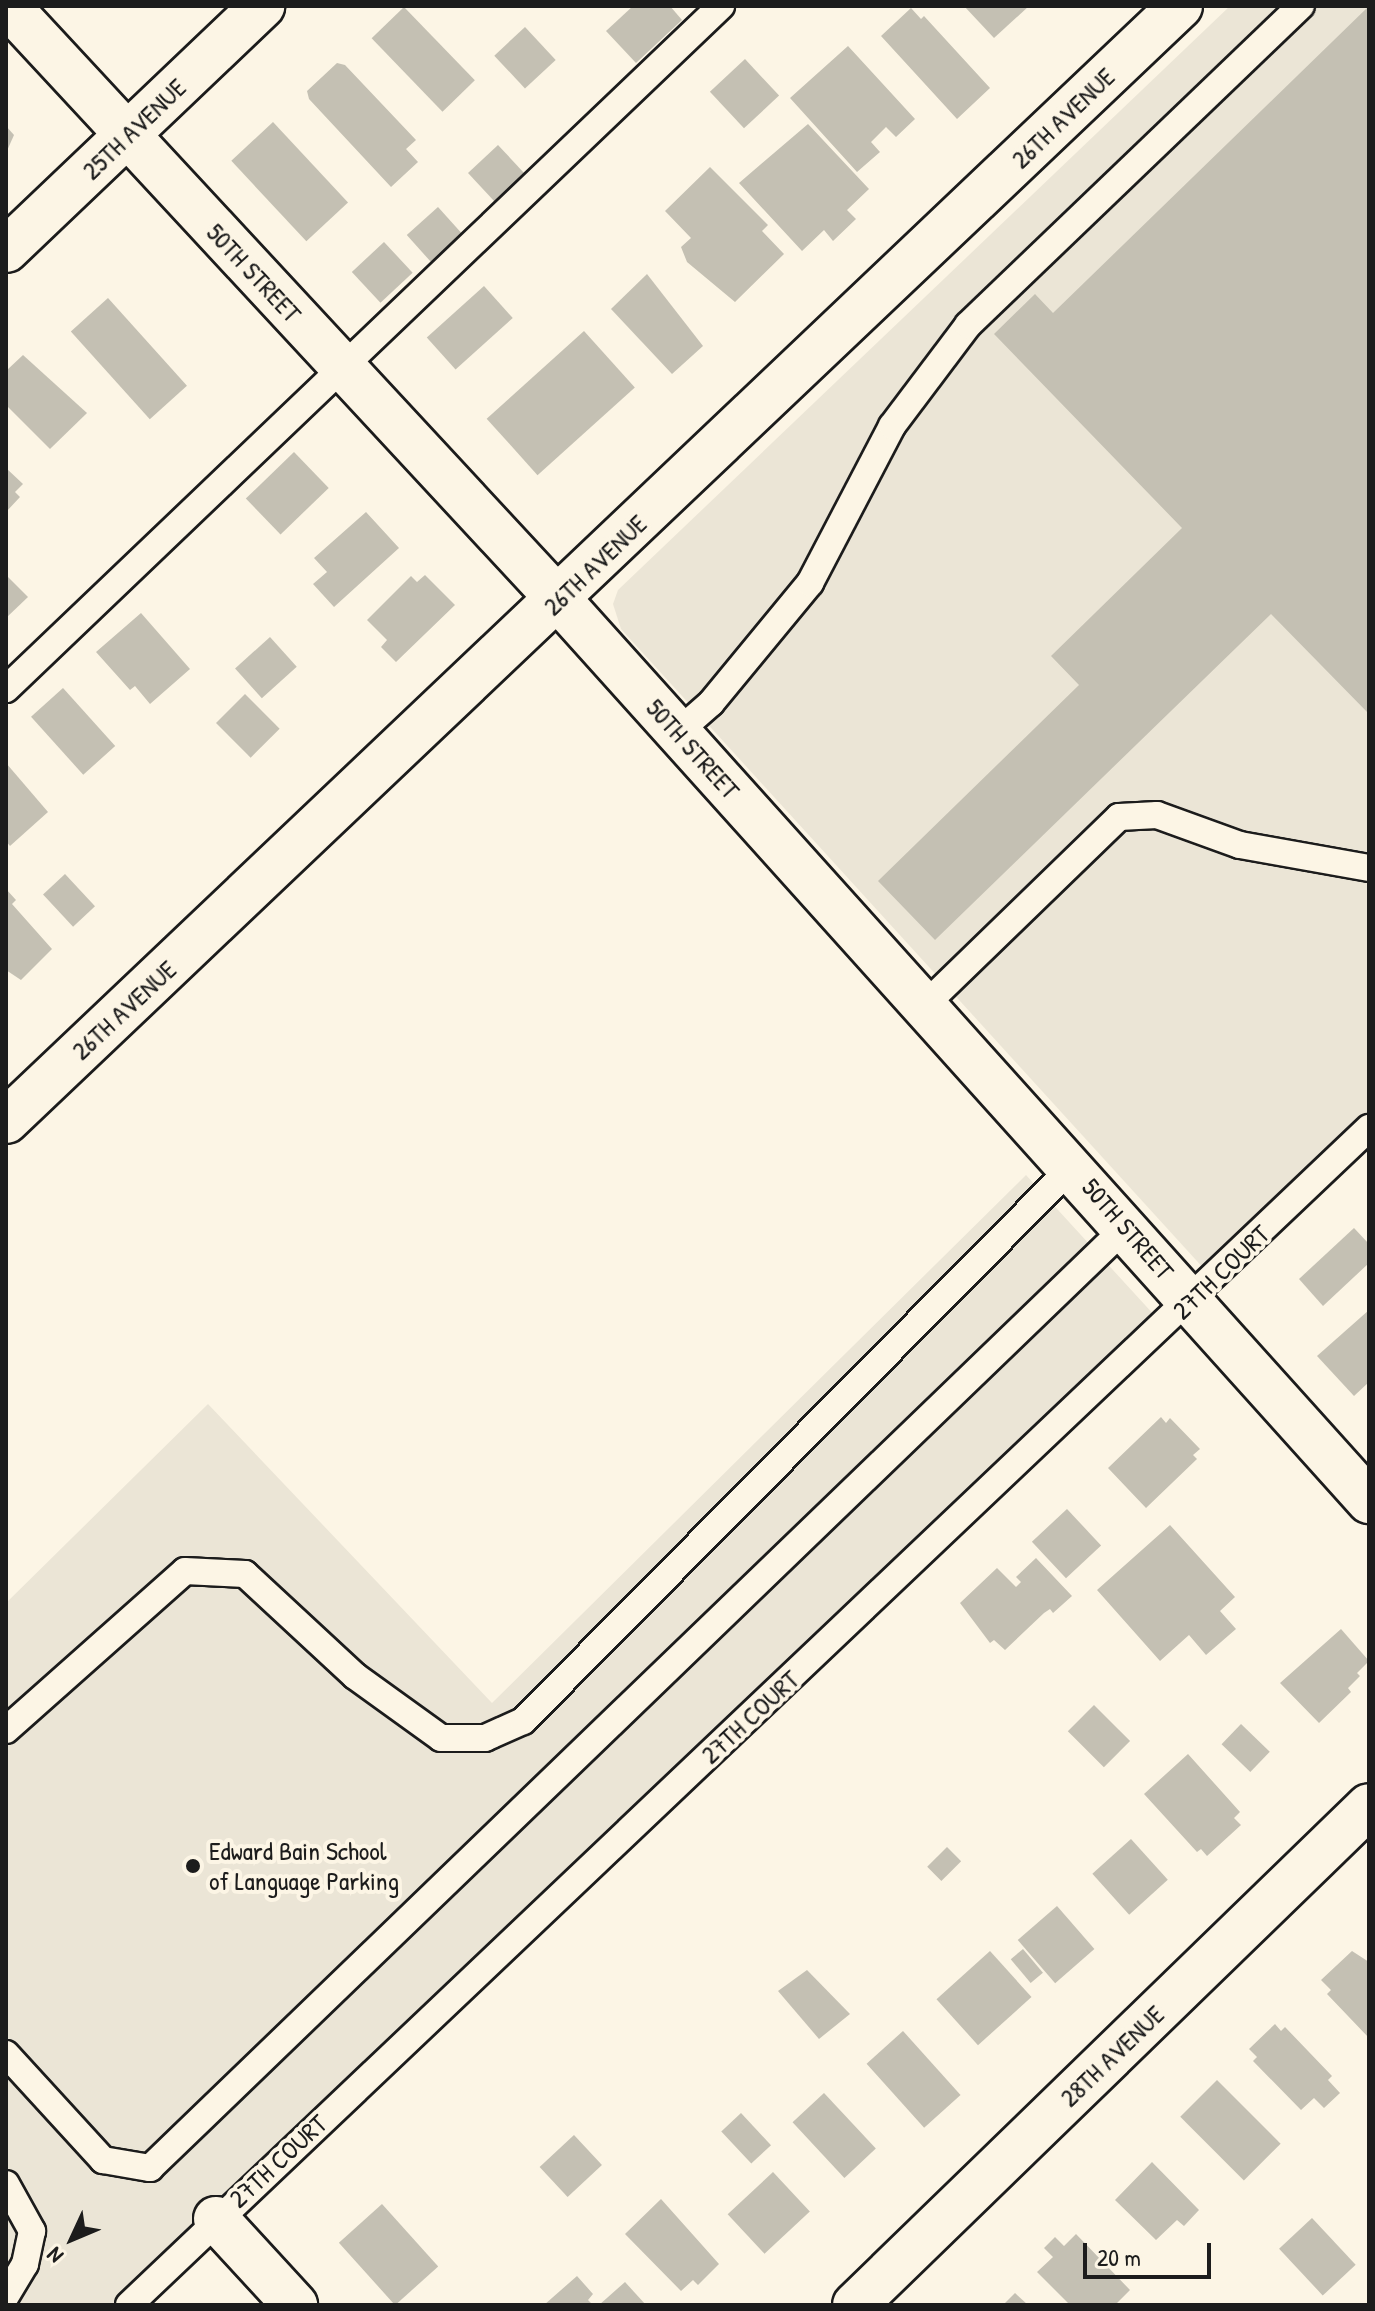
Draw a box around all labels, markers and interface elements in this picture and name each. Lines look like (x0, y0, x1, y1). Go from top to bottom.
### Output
street label: 26TH AVENUE (1005, 61, 1121, 175)
street label: 25TH AVENUE (76, 72, 192, 186)
street label: 50TH STREET (200, 217, 308, 329)
street label: 26TH AVENUE (537, 508, 653, 622)
street label: 50TH STREET (640, 692, 746, 806)
street label: 26TH AVENUE (65, 954, 183, 1066)
street label: 50TH STREET (1076, 1172, 1180, 1286)
street label: 27TH COURT (1166, 1218, 1276, 1326)
street label: 27TH COURT (695, 1664, 805, 1770)
place label: Edward Bain School of Language Parking (209, 1835, 399, 1896)
marker: Edward Bain School of Language Parking (184, 1857, 202, 1875)
street label: 28TH AVENUE (1054, 1999, 1170, 2113)
street label: 27TH COURT (223, 2108, 333, 2214)
north arrow (32, 2199, 112, 2279)
scale bar (1087, 2227, 1215, 2277)
text: N (40, 2241, 70, 2270)
text: 20 m (1097, 2241, 1141, 2273)

